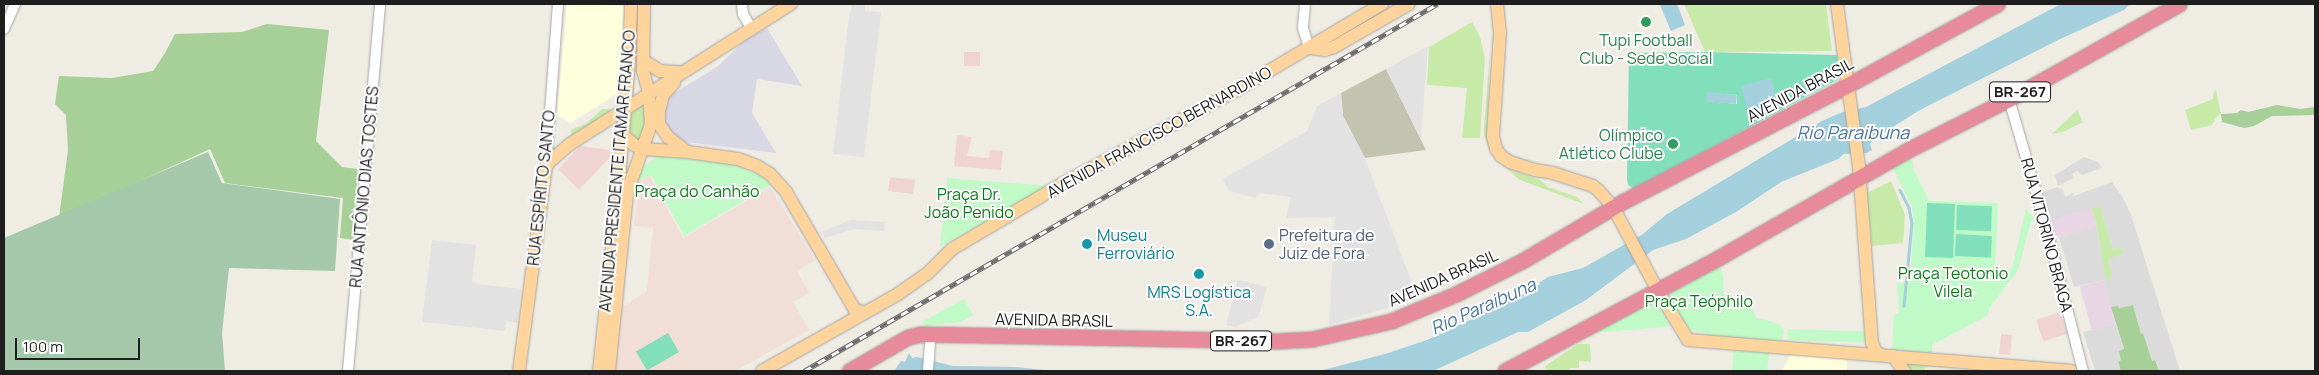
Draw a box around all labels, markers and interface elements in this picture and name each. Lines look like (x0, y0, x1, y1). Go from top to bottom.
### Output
marker: Tupi Football Club - Sede Social (1640, 16, 1652, 28)
street label: AVENIDA PRESIDENTE ITAMAR FRANCO (595, 29, 639, 313)
place label: Tupi Football Club - Sede Social (1580, 30, 1712, 68)
street label: AVENIDA BRASIL (1744, 54, 1856, 126)
street label: AVENIDA FRANCISCO BERNARDINO (1043, 62, 1275, 202)
road number: BR-267 (1989, 80, 2051, 104)
street label: RUA ANTÔNIO DIAS TOSTES (346, 85, 382, 289)
street label: RUA ESPÍRITO SANTO (523, 109, 559, 267)
water label: Rio Paraibuna (1797, 121, 1909, 143)
place label: Olímpico Atlético Clube (1559, 125, 1663, 163)
marker: Olímpico Atlético Clube (1667, 138, 1679, 150)
street label: RUA VITORINO BRAGA (2017, 156, 2077, 314)
park label: Praça do Canhão (635, 181, 759, 201)
park label: Praça Dr. João Penido (924, 184, 1014, 222)
place label: Museu Ferroviário (1097, 225, 1174, 263)
place label: Prefeitura de Juiz de Fora (1279, 225, 1374, 263)
marker: Museu Ferroviário (1081, 238, 1093, 250)
marker: Prefeitura de Juiz de Fora (1263, 238, 1275, 250)
street label: AVENIDA BRASIL (1385, 245, 1501, 311)
park label: Praça Teotonio Vilela (1898, 263, 2008, 301)
marker: MRS Logística S.A. (1193, 268, 1205, 280)
water label: Rio Paraibuna (1427, 273, 1539, 339)
place label: MRS Logística S.A. (1147, 282, 1251, 320)
park label: Praça Teóphilo (1645, 291, 1753, 311)
street label: AVENIDA BRASIL (995, 309, 1113, 331)
scale bar (18, 328, 142, 360)
road number: BR-267 (1210, 328, 1272, 354)
text: 100 m (23, 336, 63, 357)

